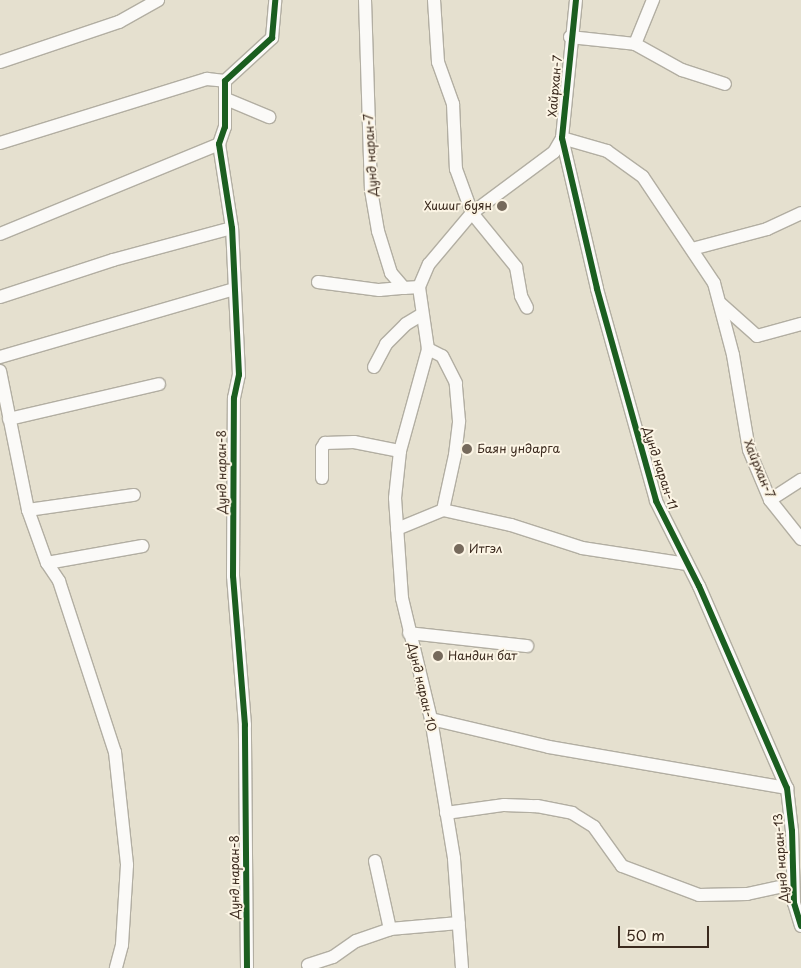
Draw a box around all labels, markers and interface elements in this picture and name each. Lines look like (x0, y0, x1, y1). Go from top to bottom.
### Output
street label: Хайрхан-7 (545, 55, 565, 117)
street label: Дунд наран-7 (362, 113, 380, 197)
place label: Хишиг буян (424, 199, 492, 213)
marker: Хишиг буян (496, 200, 508, 212)
street label: Дунд наран-11 (640, 424, 680, 512)
street label: Дунд наран-8 (215, 430, 229, 514)
street label: Хайрхан-7 (741, 438, 777, 500)
place label: Баян ундарга (477, 442, 560, 456)
marker: Баян ундарга (461, 443, 473, 455)
place label: Итгэл (469, 542, 502, 556)
marker: Итгэл (453, 543, 465, 555)
street label: Дунд наран-10 (405, 641, 439, 733)
place label: Нандин бат (448, 649, 518, 663)
marker: Нандин бат (432, 650, 444, 662)
street label: Дунд наран-13 (771, 812, 791, 904)
street label: Дунд наран-8 (228, 835, 242, 919)
scale bar (621, 916, 712, 948)
text: 50 m (626, 923, 665, 946)

